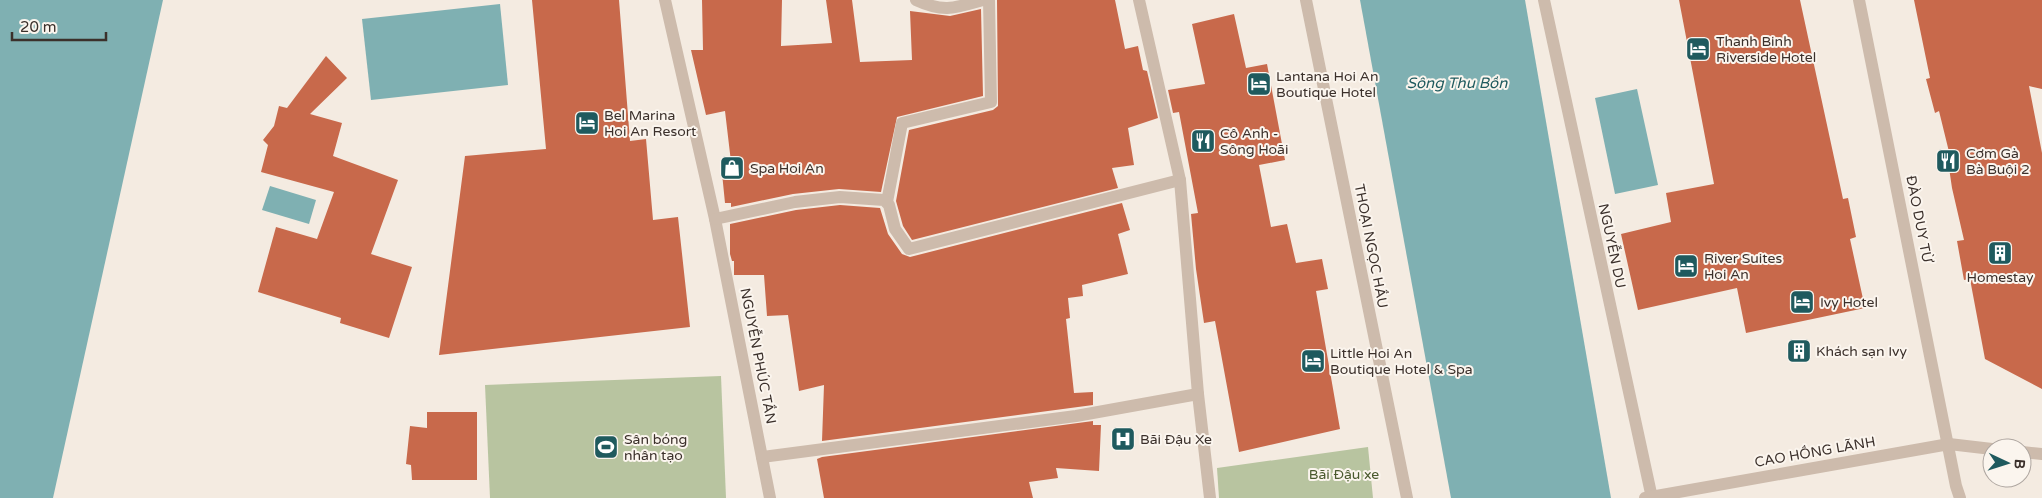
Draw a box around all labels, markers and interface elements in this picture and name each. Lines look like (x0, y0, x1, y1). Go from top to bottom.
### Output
scale bar (12, 10, 106, 42)
text: 20 m (20, 18, 57, 36)
place label: Thanh Binh Riverside Hotel (1716, 33, 1816, 66)
hotel icon: Thanh Binh Riverside Hotel (1685, 36, 1711, 62)
place label: Lantana Hoi An Boutique Hotel (1276, 68, 1378, 101)
hotel icon: Lantana Hoi An Boutique Hotel (1246, 71, 1272, 97)
water label: Sông Thu Bồn (1407, 74, 1508, 92)
place label: Bel Marina Hoi An Resort (604, 107, 697, 140)
hotel icon: Bel Marina Hoi An Resort (574, 110, 600, 136)
place label: Cô Anh - Sông Hoāi (1220, 125, 1288, 158)
restaurant icon: Cô Anh - Sông Hoāi (1190, 128, 1216, 154)
place label: Cơm Gà Bà Buội 2 (1966, 145, 2030, 178)
restaurant icon: Cơm Gà Bà Buội 2 (1935, 148, 1961, 174)
shop icon: Spa Hoi An (719, 155, 745, 181)
place label: Spa Hoi An (750, 160, 824, 177)
street label: ĐÀO DUY TỪ (1902, 174, 1936, 265)
street label: THOẠI NGỌC HẦU (1351, 182, 1391, 310)
street label: NGUYỄN DU (1595, 202, 1629, 290)
building icon: Homestay (1987, 240, 2013, 266)
place label: River Suites Hoi An (1704, 250, 1782, 283)
hotel icon: River Suites Hoi An (1673, 253, 1699, 279)
place label: Homestay (1967, 269, 2034, 286)
street label: NGUYỄN PHÚC TẦN (736, 286, 780, 426)
hotel icon: Ivy Hotel (1789, 289, 1815, 315)
place label: Ivy Hotel (1820, 294, 1878, 311)
building icon: Khách sạn Ivy (1786, 338, 1812, 364)
place label: Khách sạn Ivy (1816, 343, 1907, 360)
place label: Little Hoi An Boutique Hotel & Spa (1330, 345, 1473, 378)
hotel icon: Little Hoi An Boutique Hotel & Spa (1300, 348, 1326, 374)
hospital icon: Bãi Đậu Xe (1110, 426, 1136, 452)
place label: Sân bóng nhân tạo (624, 431, 687, 464)
place label: Bãi Đậu Xe (1140, 431, 1212, 448)
street label: CAO HỒNG LÃNH (1753, 433, 1877, 471)
sports icon: Sân bóng nhân tạo (593, 434, 619, 460)
north arrow (1982, 438, 2032, 488)
text: B (2011, 458, 2028, 470)
park label: Bãi Đậu xe (1309, 466, 1379, 483)

